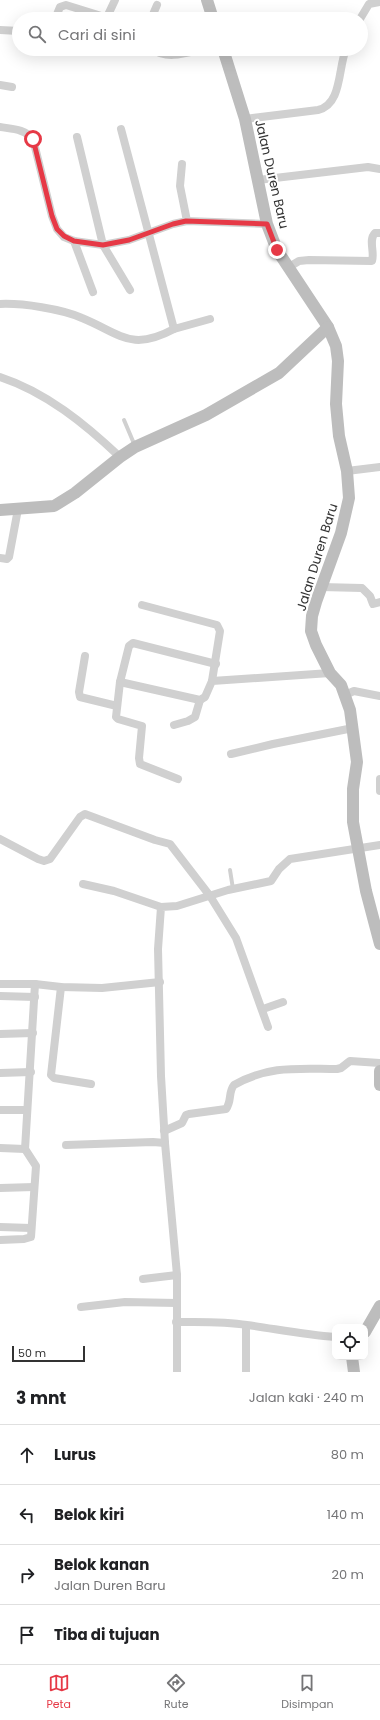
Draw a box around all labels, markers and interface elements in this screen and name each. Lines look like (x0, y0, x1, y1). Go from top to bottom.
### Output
search box (12, 12, 368, 56)
icon: search (26, 23, 48, 45)
text: Cari di sini (58, 24, 136, 45)
street label: Jalan Duren Baru (250, 117, 294, 231)
route start (24, 130, 42, 148)
route end (268, 241, 286, 259)
street label: Jalan Duren Baru (292, 501, 342, 613)
map controls (332, 1324, 368, 1360)
button: locate (332, 1324, 368, 1360)
scale bar (12, 1344, 85, 1363)
text: 50 m (18, 1345, 46, 1361)
text: 3 mnt (16, 1386, 66, 1410)
text: Jalan kaki · 240 m (249, 1388, 364, 1407)
icon: ahead (16, 1444, 38, 1466)
text: Lurus (54, 1444, 96, 1465)
text: 80 m (331, 1445, 364, 1464)
icon: left (16, 1504, 38, 1526)
text: Belok kiri (54, 1504, 124, 1525)
text: 140 m (327, 1505, 364, 1524)
text: Belok kanan (54, 1554, 149, 1575)
icon: right (16, 1564, 38, 1586)
text: 20 m (331, 1565, 364, 1584)
text: Jalan Duren Baru (54, 1576, 166, 1595)
icon: arrive (16, 1624, 38, 1646)
text: Tiba di tujuan (54, 1624, 160, 1645)
tab: Peta (46, 1672, 71, 1713)
tab: Rute (164, 1672, 188, 1713)
tab: Disimpan (281, 1672, 334, 1713)

